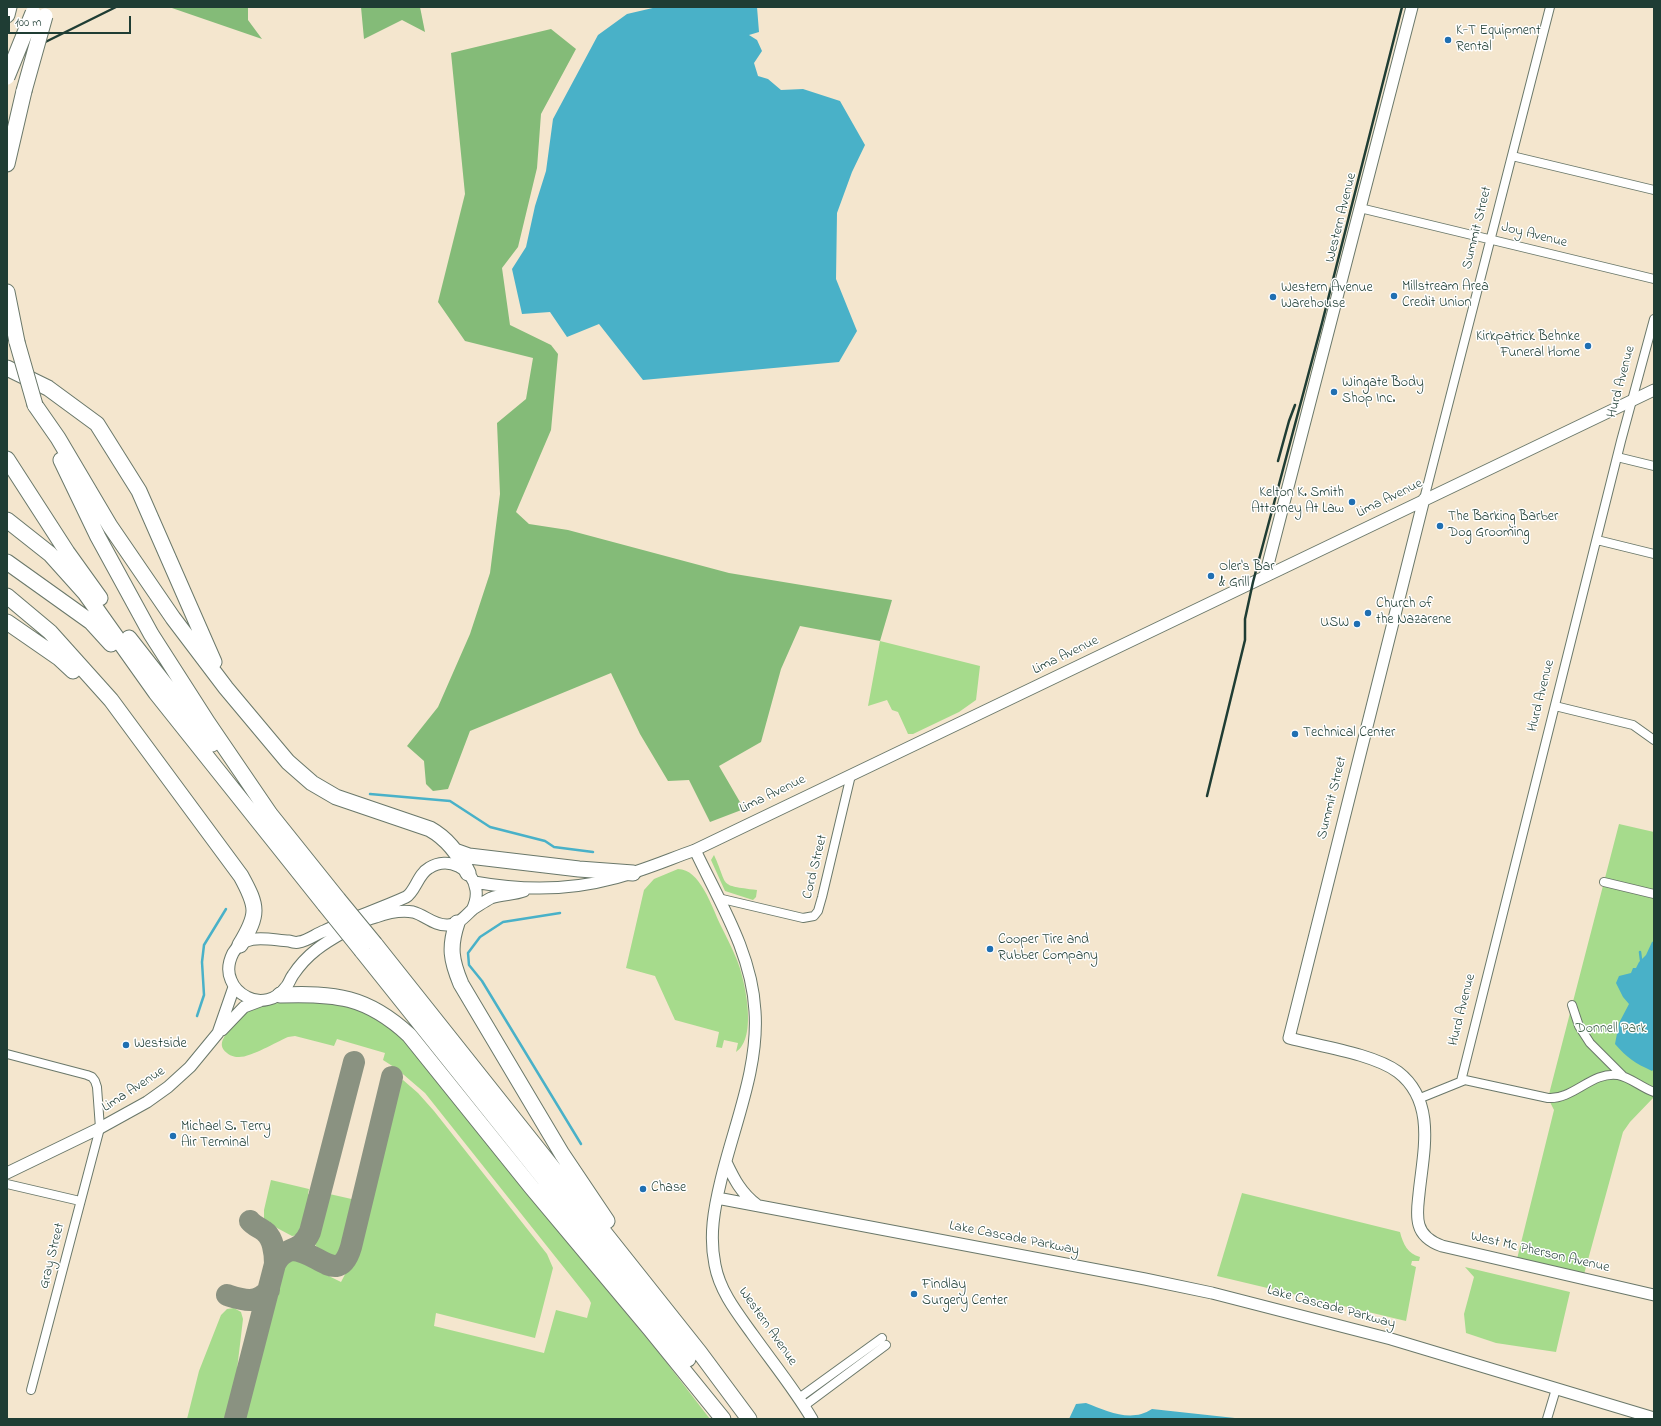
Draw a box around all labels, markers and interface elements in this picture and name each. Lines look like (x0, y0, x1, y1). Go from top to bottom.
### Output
scale bar (10, 8, 133, 34)
text: 100 m (15, 14, 42, 32)
place label: K-T Equipment Rental (1456, 24, 1541, 56)
marker: K-T Equipment Rental (1443, 35, 1453, 45)
street label: Western Avenue (1323, 171, 1361, 265)
street label: Summit Street (1460, 185, 1496, 271)
street label: Joy Avenue (1499, 220, 1569, 252)
place label: Millstream Area Credit Union (1402, 280, 1489, 312)
place label: Western Avenue Warehouse (1281, 281, 1373, 314)
marker: Millstream Area Credit Union (1389, 291, 1399, 301)
marker: Western Avenue Warehouse (1268, 292, 1278, 302)
place label: Kirkpatrick Behnke Funeral Home (1476, 330, 1580, 362)
marker: Kirkpatrick Behnke Funeral Home (1583, 341, 1593, 351)
street label: Hurd Avenue (1604, 344, 1640, 420)
place label: Wingate Body Shop Inc. (1342, 376, 1424, 408)
marker: Wingate Body Shop Inc. (1329, 387, 1339, 397)
street label: Lima Avenue (1354, 476, 1426, 522)
place label: Kelton K. Smith Attorney At Law (1251, 486, 1344, 518)
marker: Kelton K. Smith Attorney At Law (1347, 497, 1357, 507)
place label: The Barking Barber Dog Grooming (1448, 510, 1558, 542)
marker: The Barking Barber Dog Grooming (1435, 521, 1445, 531)
place label: Oler's Bar & Grill (1219, 560, 1275, 592)
marker: Oler's Bar & Grill (1206, 571, 1216, 581)
place label: Church of the Nazarene (1376, 597, 1451, 630)
marker: Church of the Nazarene (1363, 608, 1373, 618)
place label: USW (1320, 616, 1349, 632)
marker: USW (1352, 619, 1362, 629)
street label: Lima Avenue (1030, 633, 1102, 679)
street label: Hurd Avenue (1525, 658, 1559, 734)
place label: Technical Center (1303, 726, 1395, 742)
marker: Technical Center (1290, 729, 1300, 739)
street label: Summit Street (1315, 755, 1351, 841)
street label: Lima Avenue (737, 772, 809, 818)
street label: Cord Street (800, 833, 832, 901)
place label: Cooper Tire and Rubber Company (998, 933, 1098, 966)
marker: Cooper Tire and Rubber Company (985, 944, 995, 954)
street label: Hurd Avenue (1446, 972, 1480, 1048)
park label: Donnell Park (1575, 1022, 1647, 1038)
place label: Westside (134, 1037, 187, 1053)
marker: Westside (121, 1040, 131, 1050)
street label: Lima Avenue (99, 1063, 169, 1117)
place label: Michael S. Terry Air Terminal (181, 1120, 271, 1152)
marker: Michael S. Terry Air Terminal (168, 1131, 178, 1141)
place label: Chase (651, 1181, 686, 1197)
marker: Chase (638, 1184, 648, 1194)
street label: Lake Cascade Parkway (947, 1218, 1081, 1260)
street label: Gray Street (37, 1221, 69, 1291)
street label: West Mc Pherson Avenue (1469, 1229, 1611, 1277)
place label: Findlay Surgery Center (922, 1278, 1008, 1310)
street label: Lake Cascade Parkway (1265, 1283, 1397, 1333)
street label: Western Avenue (734, 1285, 800, 1369)
marker: Findlay Surgery Center (909, 1289, 919, 1299)

